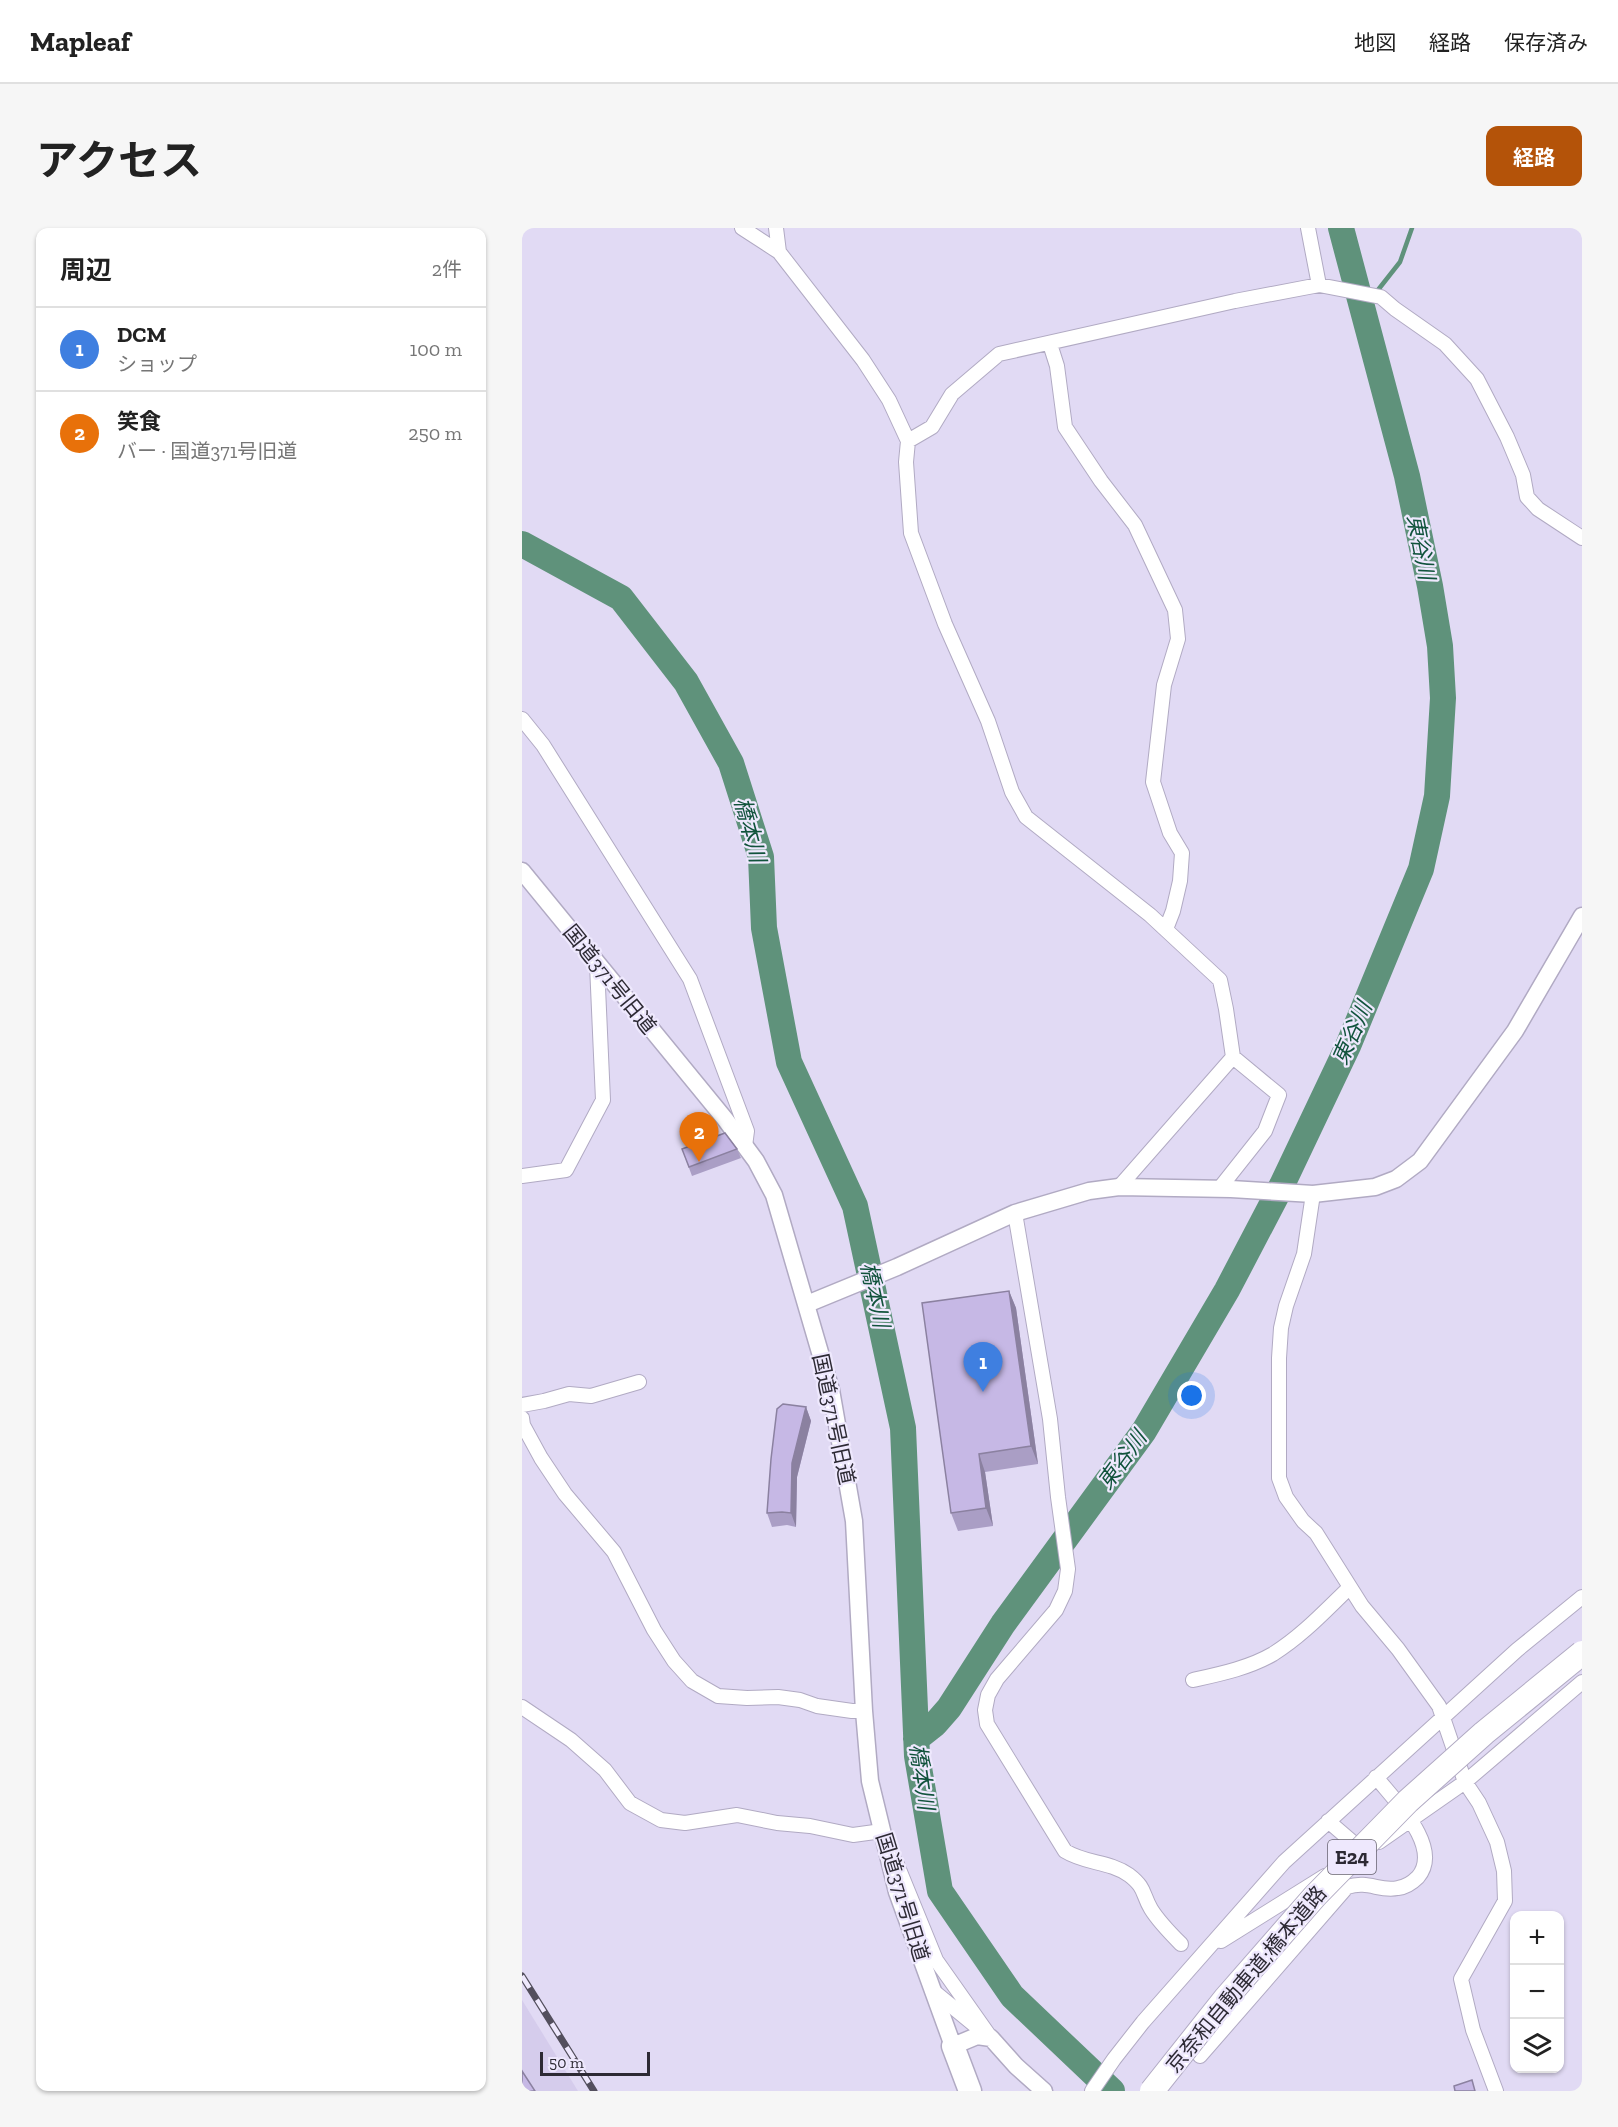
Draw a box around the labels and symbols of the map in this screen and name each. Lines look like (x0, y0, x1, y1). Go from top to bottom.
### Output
water label: 東谷川 (1401, 512, 1441, 584)
water label: 橋本川 (728, 795, 772, 867)
street label: 国道371号旧道 (558, 919, 662, 1039)
water label: 東谷川 (1326, 996, 1379, 1069)
pin: 2 (680, 1112, 718, 1162)
water label: 橋本川 (855, 1260, 895, 1332)
pin: 1 (964, 1342, 1002, 1392)
street label: 国道371号旧道 (808, 1351, 860, 1487)
your location (1177, 1381, 1206, 1410)
water label: 東谷川 (1092, 1424, 1153, 1495)
water label: 橋本川 (904, 1742, 940, 1814)
street label: 国道371号旧道 (872, 1830, 934, 1964)
road number: E24 (1328, 1840, 1376, 1874)
street label: 京奈和自動車道;橋本道路 (1161, 1881, 1331, 2077)
scale bar (540, 2049, 650, 2076)

